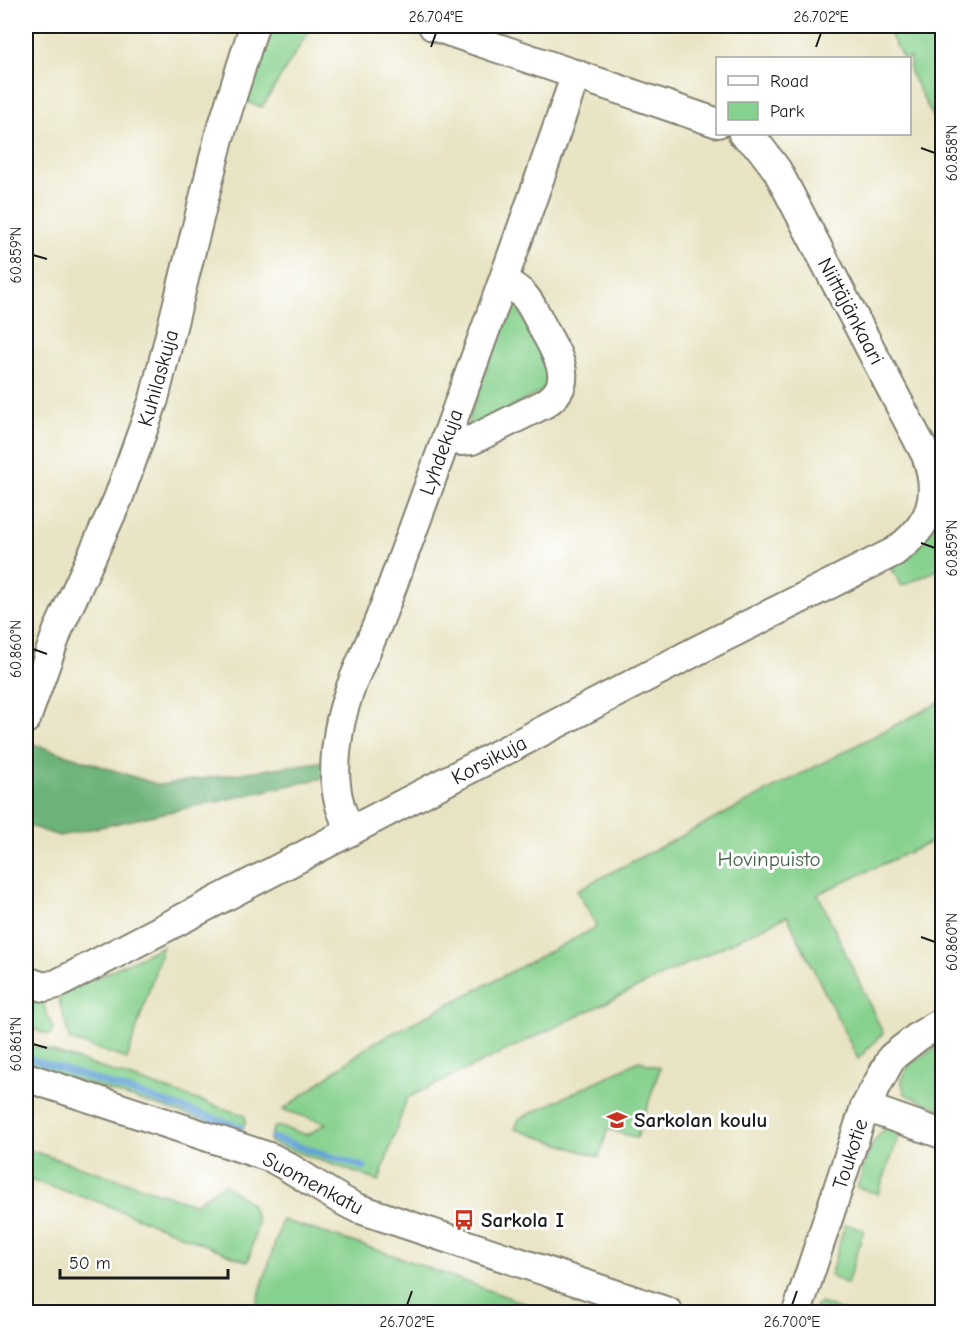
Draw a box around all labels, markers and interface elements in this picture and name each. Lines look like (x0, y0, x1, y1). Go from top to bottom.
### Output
text: 26.704°E (409, 8, 463, 26)
text: 26.702°E (793, 8, 849, 26)
legend (716, 57, 911, 135)
text: Road (770, 71, 809, 92)
text: Park (770, 101, 805, 122)
text: 60.858°N (943, 125, 961, 181)
text: 60.859°N (7, 227, 25, 283)
street label: Niittäjänkaari (813, 253, 889, 369)
street label: Kuhilaskuja (133, 327, 183, 429)
street label: Lyhdekuja (414, 406, 468, 498)
text: 60.859°N (943, 520, 961, 576)
text: 60.860°N (7, 620, 25, 678)
street label: Korsikuja (447, 730, 531, 790)
park label: Hovinpuisto (717, 847, 821, 871)
text: 60.860°N (943, 913, 961, 971)
text: 60.861°N (7, 1017, 25, 1071)
school or university icon: Sarkolan koulu (605, 1108, 629, 1132)
place label: Sarkolan koulu (634, 1108, 767, 1132)
street label: Toukotie (827, 1116, 873, 1192)
street label: Suomenkatu (259, 1147, 367, 1219)
bus stop icon: Sarkola I (452, 1208, 476, 1232)
place label: Sarkola I (481, 1208, 564, 1232)
scale bar (60, 1242, 228, 1280)
text: 50 m (69, 1253, 111, 1274)
text: 26.702°E (379, 1313, 435, 1331)
text: 26.700°E (764, 1313, 820, 1331)

